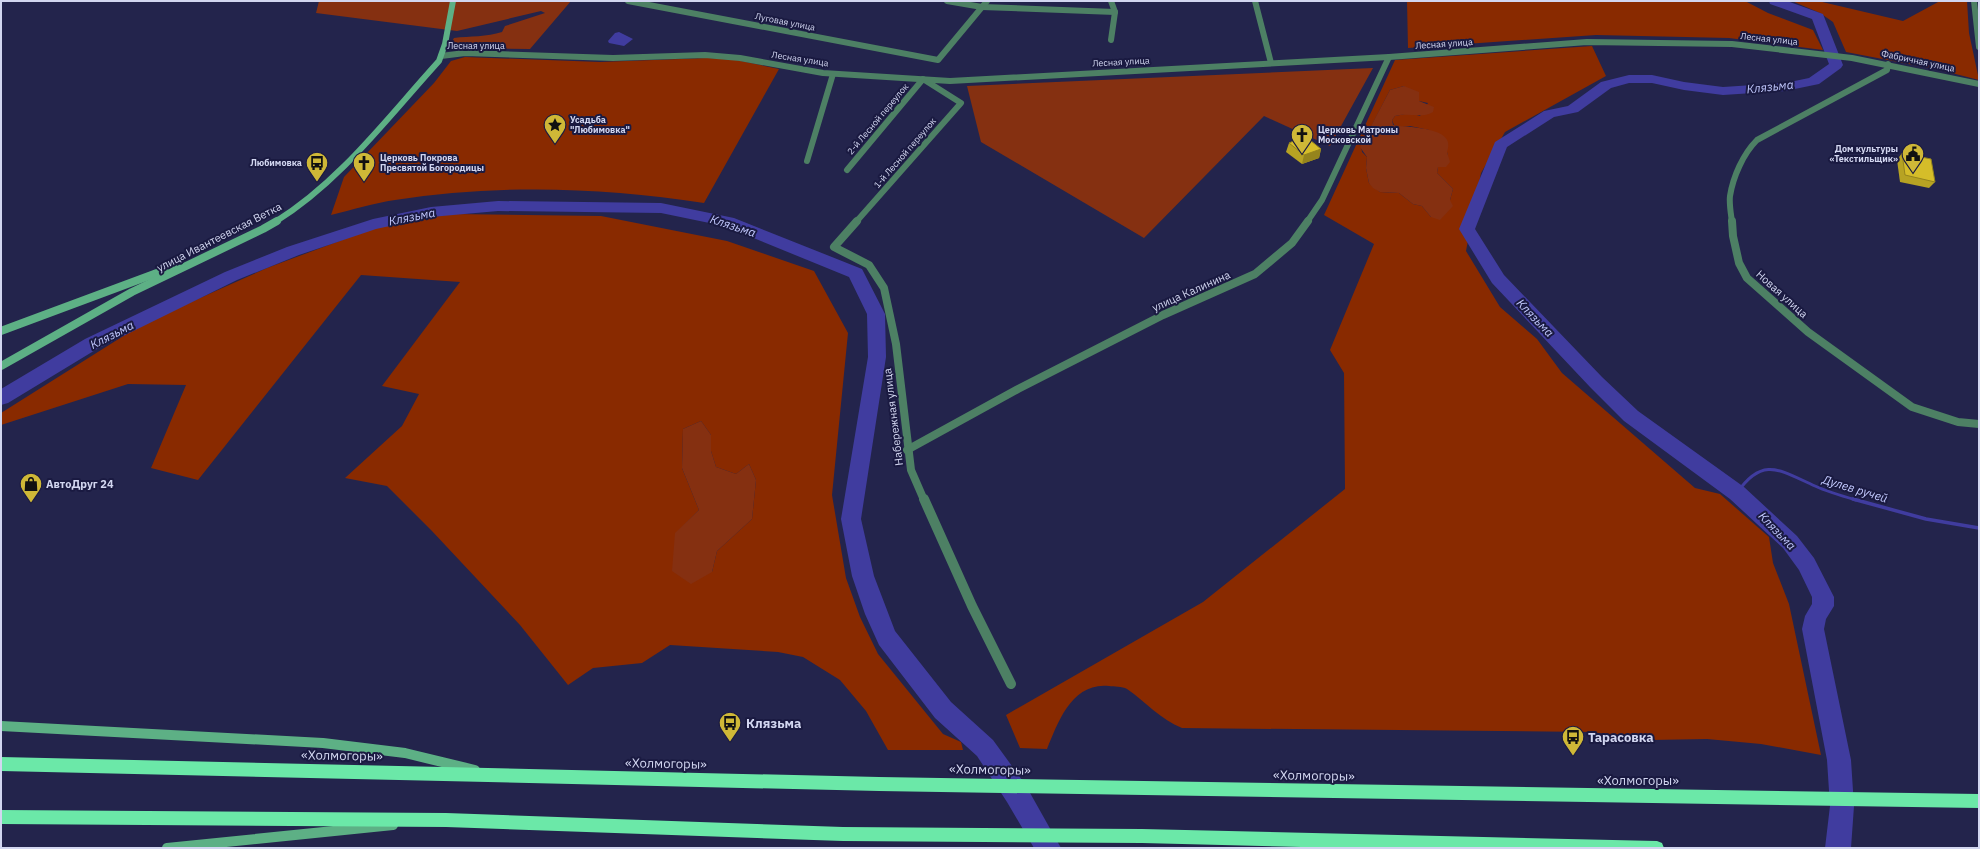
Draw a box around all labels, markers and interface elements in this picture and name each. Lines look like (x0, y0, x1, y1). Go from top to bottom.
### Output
street label: Луговая улица (754, 10, 816, 33)
street label: Лесная улица (1740, 30, 1798, 47)
street label: Лесная улица (1415, 36, 1473, 51)
street label: Лесная улица (447, 40, 505, 51)
street label: Фабричная улица (1880, 47, 1956, 74)
street label: Лесная улица (771, 49, 830, 68)
street label: Лесная улица (1092, 54, 1150, 69)
water label: Клязьма (1746, 77, 1794, 96)
street label: 2-й Лесной переулок (845, 81, 911, 156)
place icon: Усадьба "Любимовка" (542, 112, 568, 145)
place label: Усадьба "Любимовка" (570, 114, 630, 135)
street label: 1-й Лесной переулок (871, 115, 938, 190)
church icon: Церковь Матроны Московской (1289, 122, 1315, 155)
place label: Церковь Матроны Московской (1318, 124, 1398, 145)
public building icon: Дом культуры «Текстильщик» (1900, 141, 1926, 174)
place label: Дом культуры «Текстильщик» (1830, 143, 1898, 164)
bus stop icon: Любимовка (304, 150, 330, 183)
church icon: Церковь Покрова Пресвятой Богородицы (351, 150, 377, 183)
place label: Церковь Покрова Пресвятой Богородицы (380, 152, 484, 173)
place label: Любимовка (250, 157, 302, 168)
street label: улица Ивантеевская Ветка (154, 199, 284, 275)
water label: Клязьма (387, 205, 437, 228)
water label: Клязьма (708, 211, 758, 240)
street label: улица Калинина (1150, 267, 1232, 315)
street label: Новая улица (1753, 267, 1811, 321)
water label: Клязьма (1514, 295, 1557, 340)
water label: Клязьма (87, 317, 136, 352)
street label: Набережная улица (880, 367, 906, 466)
shop icon: АвтоДруг 24 (18, 471, 44, 504)
water label: Дулев ручей (1820, 471, 1890, 506)
place label: АвтоДруг 24 (46, 477, 114, 491)
water label: Клязьма (1756, 508, 1799, 553)
bus stop icon: Клязьма (717, 710, 743, 743)
place label: Клязьма (746, 715, 801, 732)
bus stop icon: Тарасовка (1560, 724, 1586, 757)
place label: Тарасовка (1588, 729, 1654, 746)
street label: «Холмогоры» (301, 746, 383, 765)
street label: «Холмогоры» (625, 754, 707, 773)
street label: «Холмогоры» (949, 760, 1031, 779)
street label: «Холмогоры» (1273, 766, 1355, 785)
street label: «Холмогоры» (1597, 772, 1679, 789)

